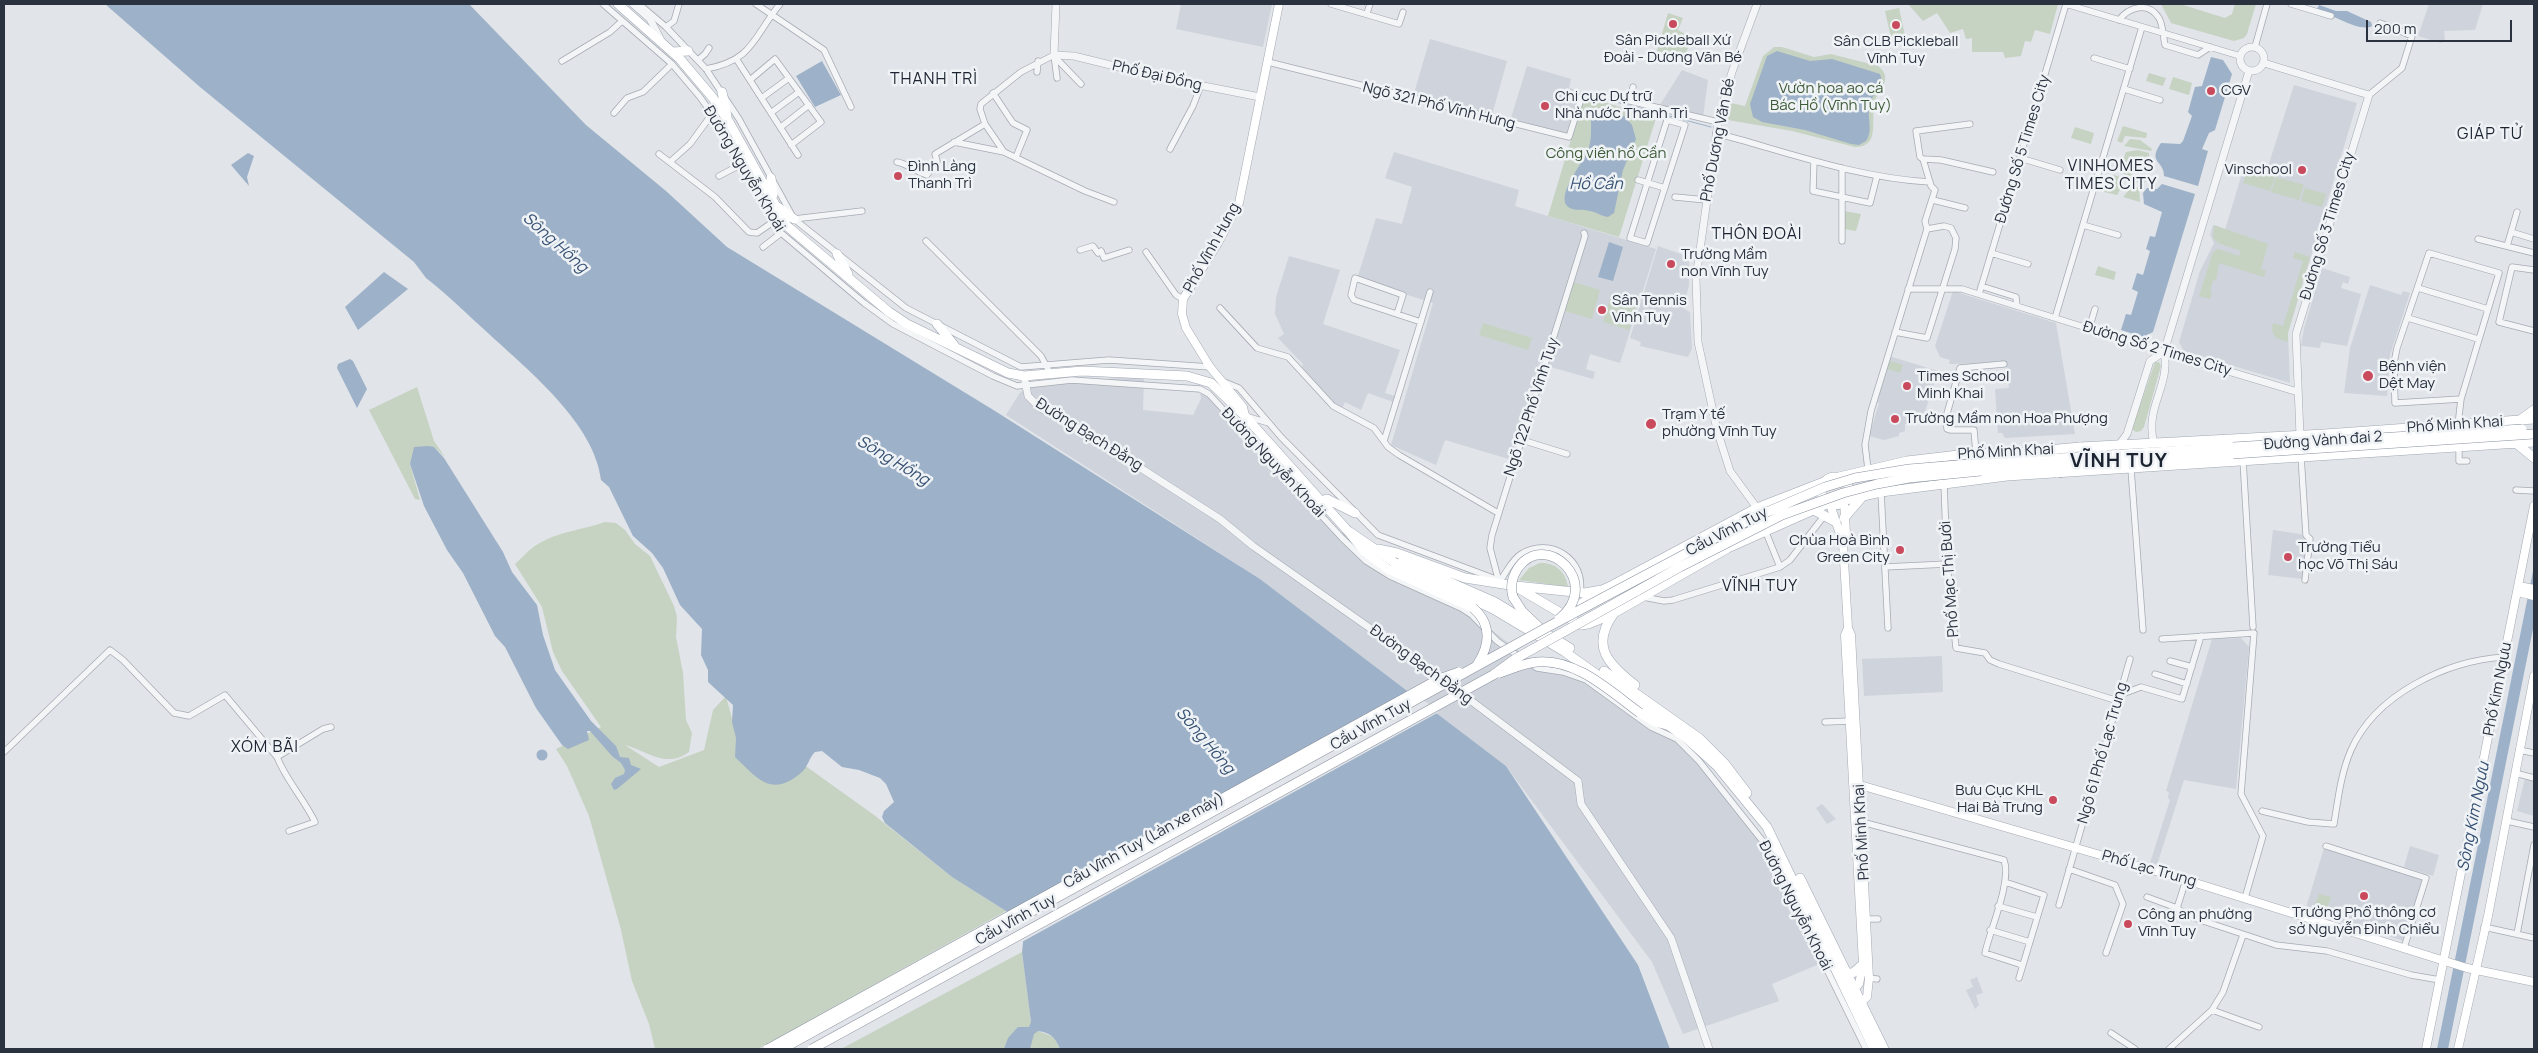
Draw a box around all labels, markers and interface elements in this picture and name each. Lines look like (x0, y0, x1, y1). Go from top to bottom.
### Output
scale bar (2368, 10, 2514, 42)
marker: Sân Pickleball Xứ Đoài - Dương Văn Bé (1667, 18, 1679, 30)
text: 200 m (2374, 18, 2417, 39)
marker: Sân CLB Pickleball Vĩnh Tuy (1890, 19, 1902, 31)
place label: Sân Pickleball Xứ Đoài - Dương Văn Bé (1604, 32, 1742, 67)
place label: Sân CLB Pickleball Vĩnh Tuy (1834, 33, 1958, 68)
street label: Phố Đại Đồng (1110, 57, 1204, 95)
district label: THANH TRÌ (889, 70, 979, 90)
street label: Đường Số 5 Times City (1992, 73, 2054, 225)
street label: Phố Dương Văn Bé (1697, 77, 1739, 203)
street label: Ngõ 321 Phố Vĩnh Hưng (1361, 78, 1517, 134)
park label: Vườn hoa ao cá Bác Hồ (Vĩnh Tuy) (1770, 80, 1892, 115)
place label: CGV (2221, 82, 2251, 100)
marker: CGV (2205, 85, 2217, 97)
place label: Chi cục Dự trữ Nhà nước Thanh Trì (1555, 88, 1688, 123)
marker: Chi cục Dự trữ Nhà nước Thanh Trì (1539, 100, 1551, 112)
street label: Đường Nguyễn Khoái (699, 103, 789, 235)
district label: GIÁP TỬ (2456, 125, 2524, 145)
park label: Công viên hồ Cần (1546, 145, 1666, 163)
street label: Đường Số 3 Times City (2297, 150, 2359, 302)
district label: VINHOMES TIMES CITY (2063, 157, 2159, 195)
place label: Đình Làng Thanh Trì (908, 158, 976, 193)
place label: Vinschool (2225, 161, 2292, 179)
marker: Vinschool (2296, 164, 2308, 176)
marker: Đình Làng Thanh Trì (892, 170, 904, 182)
water label: Hồ Cần (1569, 175, 1623, 195)
street label: Phố Vĩnh Hưng (1180, 200, 1244, 296)
water label: Sông Hồng (519, 209, 591, 277)
district label: THÔN ĐOÀI (1710, 225, 1804, 245)
place label: Trường Mầm non Vĩnh Tuy (1681, 246, 1769, 281)
marker: Trường Mầm non Vĩnh Tuy (1665, 258, 1677, 270)
place label: Sân Tennis Vĩnh Tuy (1612, 292, 1687, 327)
marker: Sân Tennis Vĩnh Tuy (1596, 304, 1608, 316)
street label: Đường Số 2 Times City (2081, 318, 2233, 380)
street label: Ngõ 122 Phố Vĩnh Tuy (1501, 335, 1563, 479)
place label: Bệnh viện Dệt May (2379, 358, 2446, 393)
place label: Times School Minh Khai (1917, 368, 2009, 403)
marker: Bệnh viện Dệt May (2361, 369, 2375, 383)
marker: Times School Minh Khai (1901, 380, 1913, 392)
street label: Đường Bạch Đằng (1032, 395, 1146, 475)
street label: Đường Nguyễn Khoái (1217, 404, 1329, 522)
place label: Trạm Y tế phường Vĩnh Tuy (1662, 406, 1777, 441)
place label: Trường Mầm non Hoa Phượng (1905, 410, 2108, 428)
marker: Trường Mầm non Hoa Phượng (1889, 413, 1901, 425)
street label: Phố Minh Khai (2406, 413, 2504, 437)
marker: Trạm Y tế phường Vĩnh Tuy (1644, 417, 1658, 431)
street label: Đường Vành đai 2 (2263, 428, 2383, 454)
water label: Sông Hồng (853, 432, 933, 490)
street label: Phố Minh Khai (1957, 440, 2055, 464)
district label: VĨNH TUY (2069, 449, 2169, 473)
street label: Cầu Vĩnh Tuy (1683, 504, 1771, 560)
street label: Phố Mạc Thị Bưởi (1937, 520, 1963, 638)
place label: Chùa Hoà Bình Green City (1789, 532, 1890, 567)
place label: Trường Tiểu học Võ Thị Sáu (2298, 539, 2398, 574)
marker: Chùa Hoà Bình Green City (1894, 544, 1906, 556)
marker: Trường Tiểu học Võ Thị Sáu (2282, 551, 2294, 563)
district label: VĨNH TUY (1721, 577, 1799, 597)
street label: Đường Bạch Đằng (1366, 622, 1476, 708)
street label: Phố Kim Ngưu (2480, 641, 2516, 737)
street label: Ngõ 61 Phố Lạc Trung (2074, 680, 2132, 826)
street label: Cầu Vĩnh Tuy (1328, 696, 1414, 754)
water label: Sông Hồng (1172, 704, 1238, 778)
district label: XÓM BÃI (230, 738, 300, 758)
water label: Sông Kim Ngưu (2454, 761, 2494, 873)
place label: Bưu Cục KHL Hai Bà Trưng (1955, 782, 2043, 817)
street label: Phố Minh Khai (1850, 783, 1874, 881)
street label: Cầu Vĩnh Tuy (Làn xe máy) (1061, 789, 1227, 893)
marker: Bưu Cục KHL Hai Bà Trưng (2047, 794, 2059, 806)
street label: Đường Nguyễn Khoái (1754, 838, 1836, 974)
street label: Phố Lạc Trung (2100, 847, 2198, 891)
marker: Trường Phổ thông cơ sở Nguyễn Đình Chiểu (2358, 890, 2370, 902)
street label: Cầu Vĩnh Tuy (973, 891, 1059, 949)
place label: Trường Phổ thông cơ sở Nguyễn Đình Chiểu (2289, 904, 2439, 939)
place label: Công an phường Vĩnh Tuy (2138, 906, 2252, 941)
marker: Công an phường Vĩnh Tuy (2122, 918, 2134, 930)

